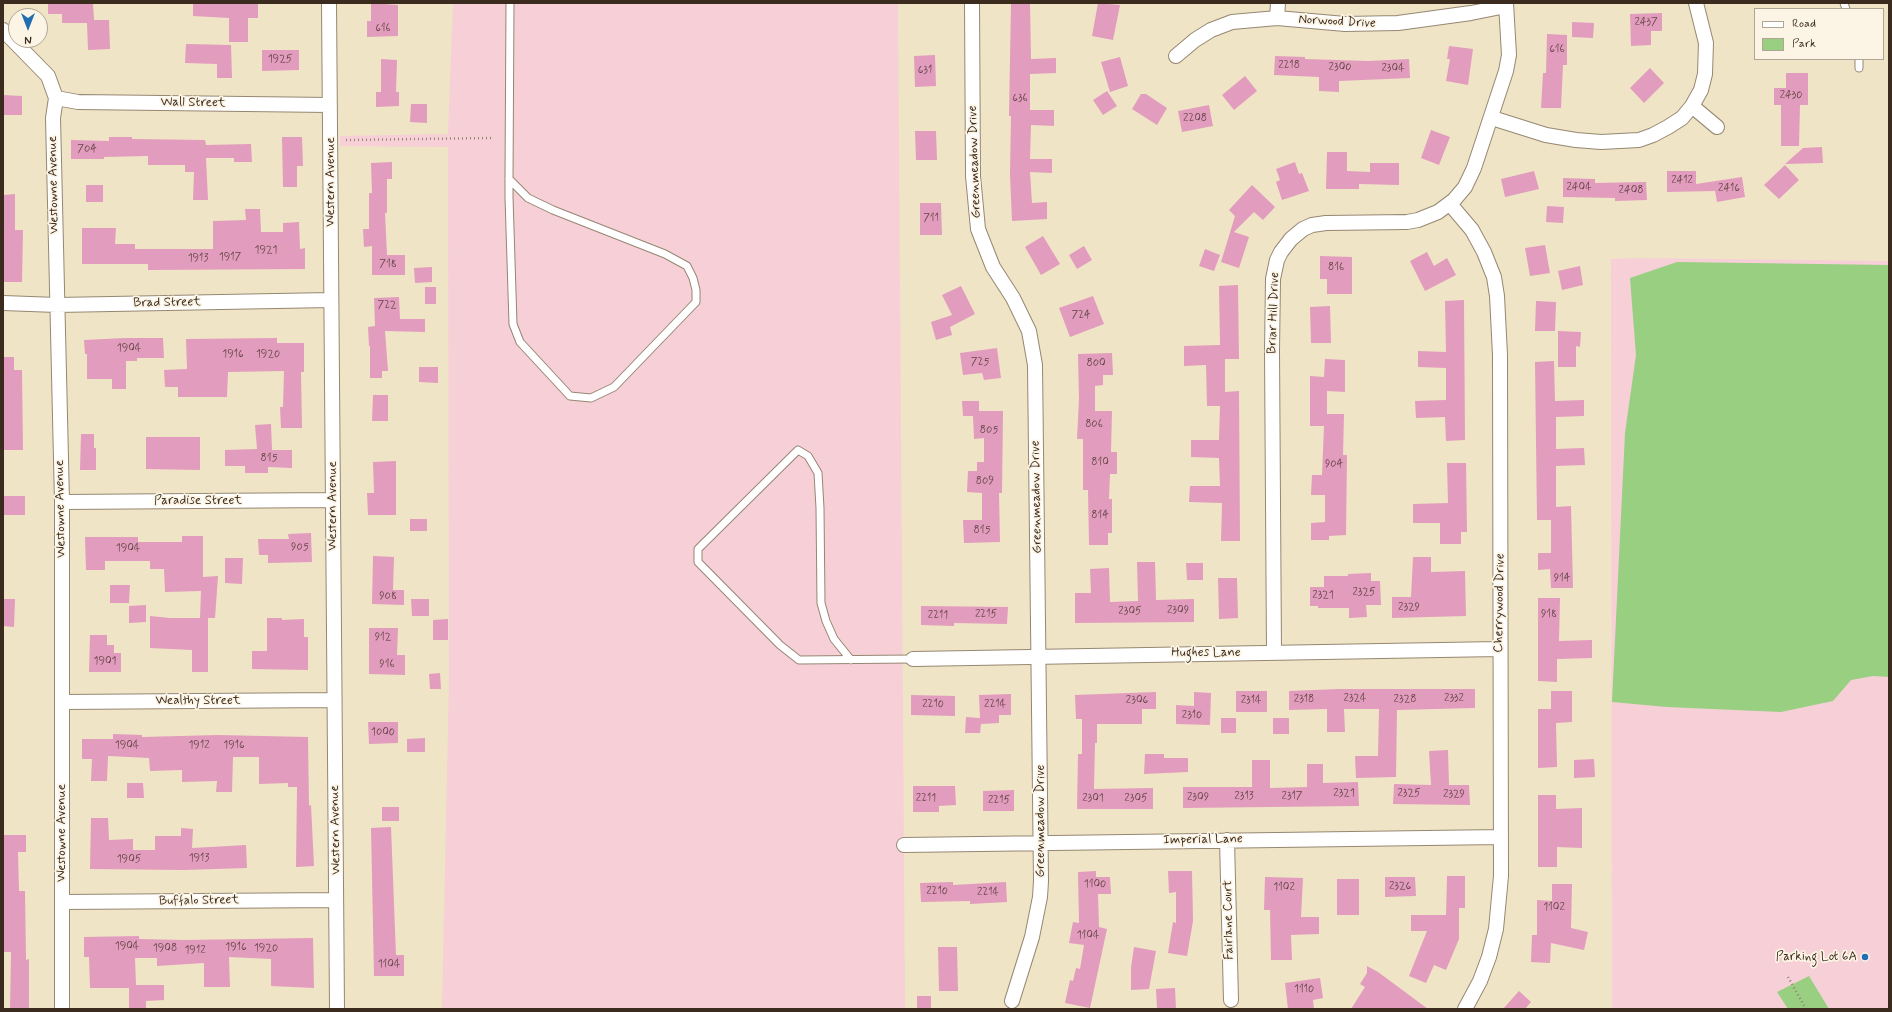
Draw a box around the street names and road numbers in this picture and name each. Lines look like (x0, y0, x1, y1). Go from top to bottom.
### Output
street label: Norwood Drive (1298, 12, 1376, 32)
street label: Wall Street (160, 95, 226, 111)
street label: Greenmeadow Drive (965, 105, 985, 219)
street label: Westowne Avenue (45, 136, 63, 234)
street label: Western Avenue (323, 137, 339, 227)
street label: Briar Hill Drive (1265, 272, 1283, 354)
street label: Brad Street (133, 295, 201, 311)
street label: Greenmeadow Drive (1028, 440, 1046, 554)
street label: Westowne Avenue (52, 460, 70, 558)
street label: Western Avenue (325, 461, 341, 551)
street label: Paradise Street (154, 493, 242, 509)
street label: Cherrywood Drive (1491, 553, 1509, 653)
street label: Hughes Lane (1171, 645, 1241, 661)
street label: Wealthy Street (155, 693, 241, 709)
street label: Greenmeadow Drive (1033, 765, 1049, 877)
street label: Westowne Avenue (54, 784, 70, 882)
street label: Western Avenue (327, 785, 345, 875)
street label: Imperial Lane (1163, 832, 1243, 848)
street label: Fairlane Court (1221, 880, 1237, 960)
street label: Buffalo Street (159, 893, 239, 909)

